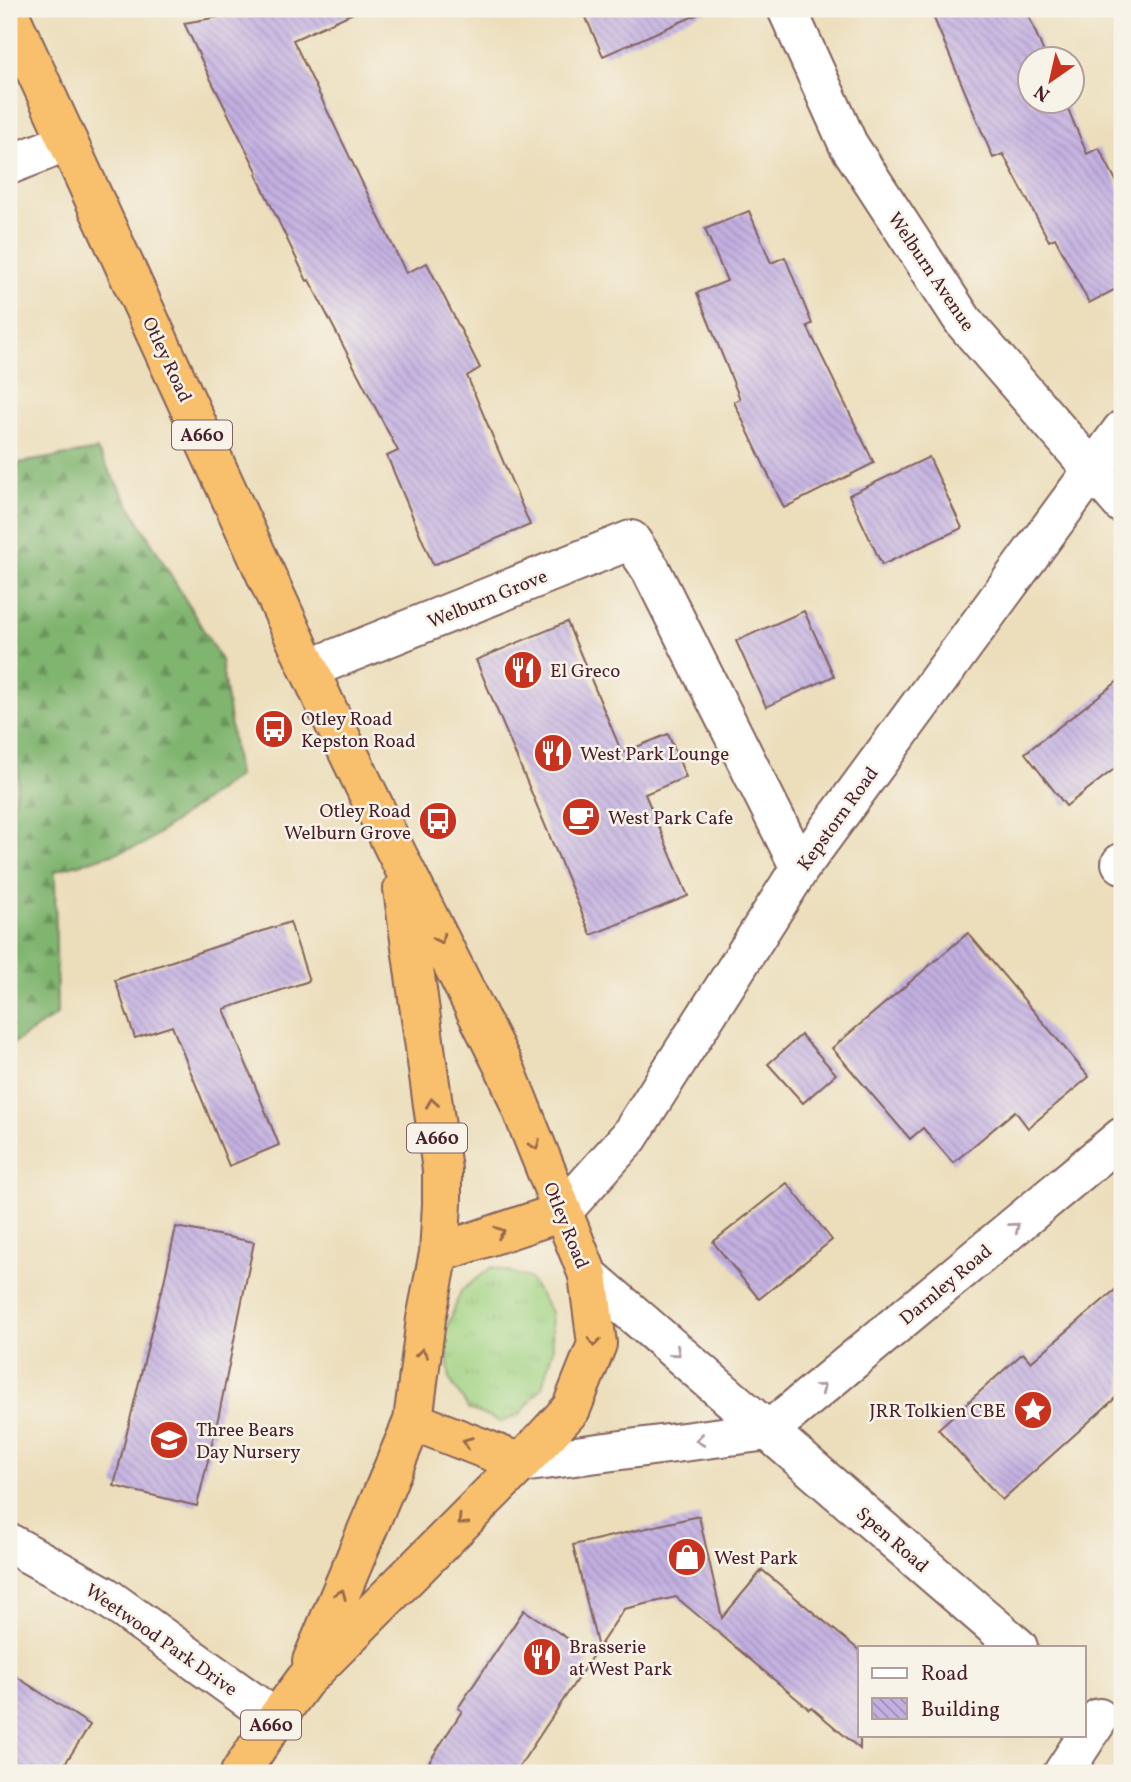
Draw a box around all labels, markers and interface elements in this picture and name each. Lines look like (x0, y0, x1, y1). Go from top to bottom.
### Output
north arrow (1016, 46, 1086, 116)
text: N (1029, 78, 1056, 107)
street label: Welburn Avenue (881, 207, 980, 337)
street label: Otley Road (135, 313, 197, 407)
road number: A660 (172, 421, 232, 450)
street label: Welburn Grove (424, 564, 552, 636)
restaurant icon: El Greco (502, 649, 544, 691)
place label: El Greco (550, 659, 620, 685)
place label: Otley Road Kepston Road (301, 707, 416, 755)
bus stop icon: Otley Road Kepston Road (253, 708, 295, 750)
restaurant icon: West Park Lounge (532, 732, 574, 774)
place label: West Park Lounge (580, 742, 729, 768)
street label: Kepstorn Road (792, 762, 885, 876)
cafe icon: West Park Cafe (560, 796, 602, 838)
place label: Otley Road Welburn Grove (284, 799, 411, 847)
bus stop icon: Otley Road Welburn Grove (417, 800, 459, 842)
place label: West Park Cafe (608, 806, 733, 832)
one-way arrow (431, 932, 445, 944)
one-way arrow (425, 1097, 440, 1109)
road number: A660 (407, 1124, 467, 1153)
one-way arrow (527, 1139, 541, 1151)
street label: Otley Road (536, 1178, 594, 1273)
one-way arrow (1006, 1223, 1019, 1235)
one-way arrow (494, 1226, 506, 1240)
street label: Darnley Road (894, 1239, 998, 1332)
one-way arrow (587, 1337, 602, 1348)
one-way arrow (668, 1344, 681, 1356)
one-way arrow (414, 1347, 429, 1359)
one-way arrow (812, 1384, 825, 1396)
place icon: JRR Tolkien CBE (1012, 1389, 1054, 1431)
place label: JRR Tolkien CBE (869, 1399, 1006, 1425)
place label: Three Bears Day Nursery (196, 1418, 300, 1466)
school or university icon: Three Bears Day Nursery (148, 1419, 190, 1461)
one-way arrow (695, 1432, 706, 1447)
one-way arrow (462, 1436, 474, 1450)
street label: Spen Road (850, 1502, 934, 1579)
one-way arrow (458, 1513, 471, 1526)
shop icon: West Park (666, 1536, 708, 1578)
place label: West Park (714, 1546, 798, 1572)
street label: Weetwood Park Drive (79, 1578, 242, 1703)
one-way arrow (332, 1589, 346, 1601)
place label: Brasserie at West Park (569, 1635, 672, 1683)
restaurant icon: Brasserie at West Park (521, 1636, 563, 1678)
legend (858, 1646, 1086, 1736)
text: Road (921, 1660, 968, 1689)
text: Building (921, 1696, 1000, 1725)
road number: A660 (241, 1710, 301, 1740)

